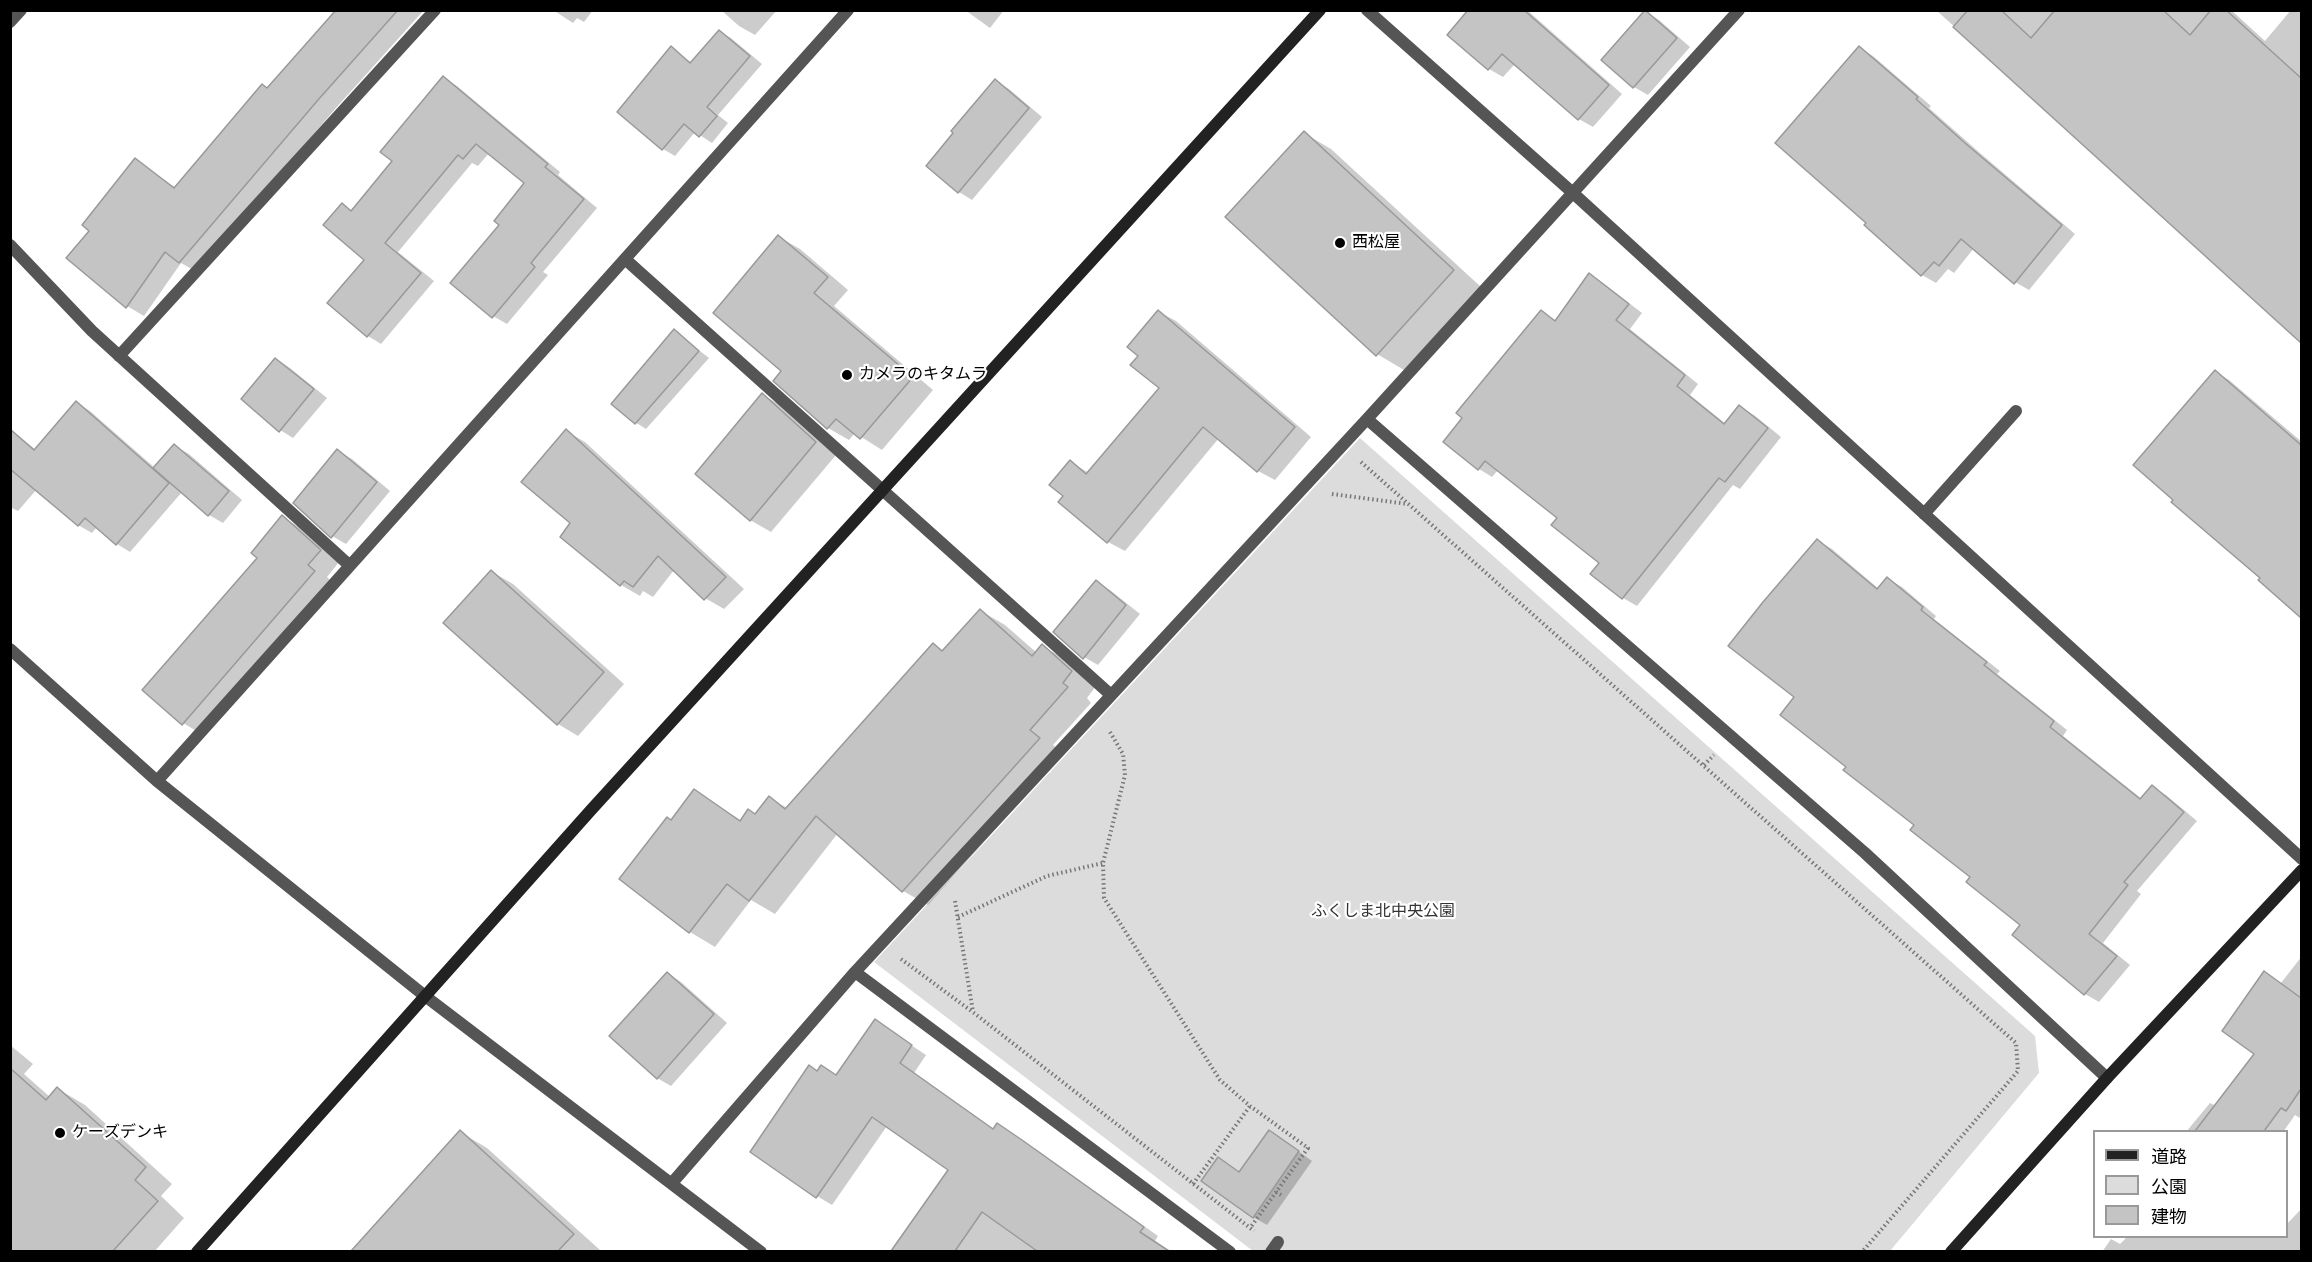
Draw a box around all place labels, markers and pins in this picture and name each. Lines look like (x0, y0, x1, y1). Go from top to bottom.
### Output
place label: 西松屋 (1352, 233, 1400, 253)
marker: 西松屋 (1333, 236, 1347, 250)
place label: カメラのキタムラ (859, 365, 987, 385)
marker: カメラのキタムラ (840, 368, 854, 382)
place label: ケーズデンキ (72, 1123, 168, 1143)
marker: ケーズデンキ (53, 1126, 67, 1140)

